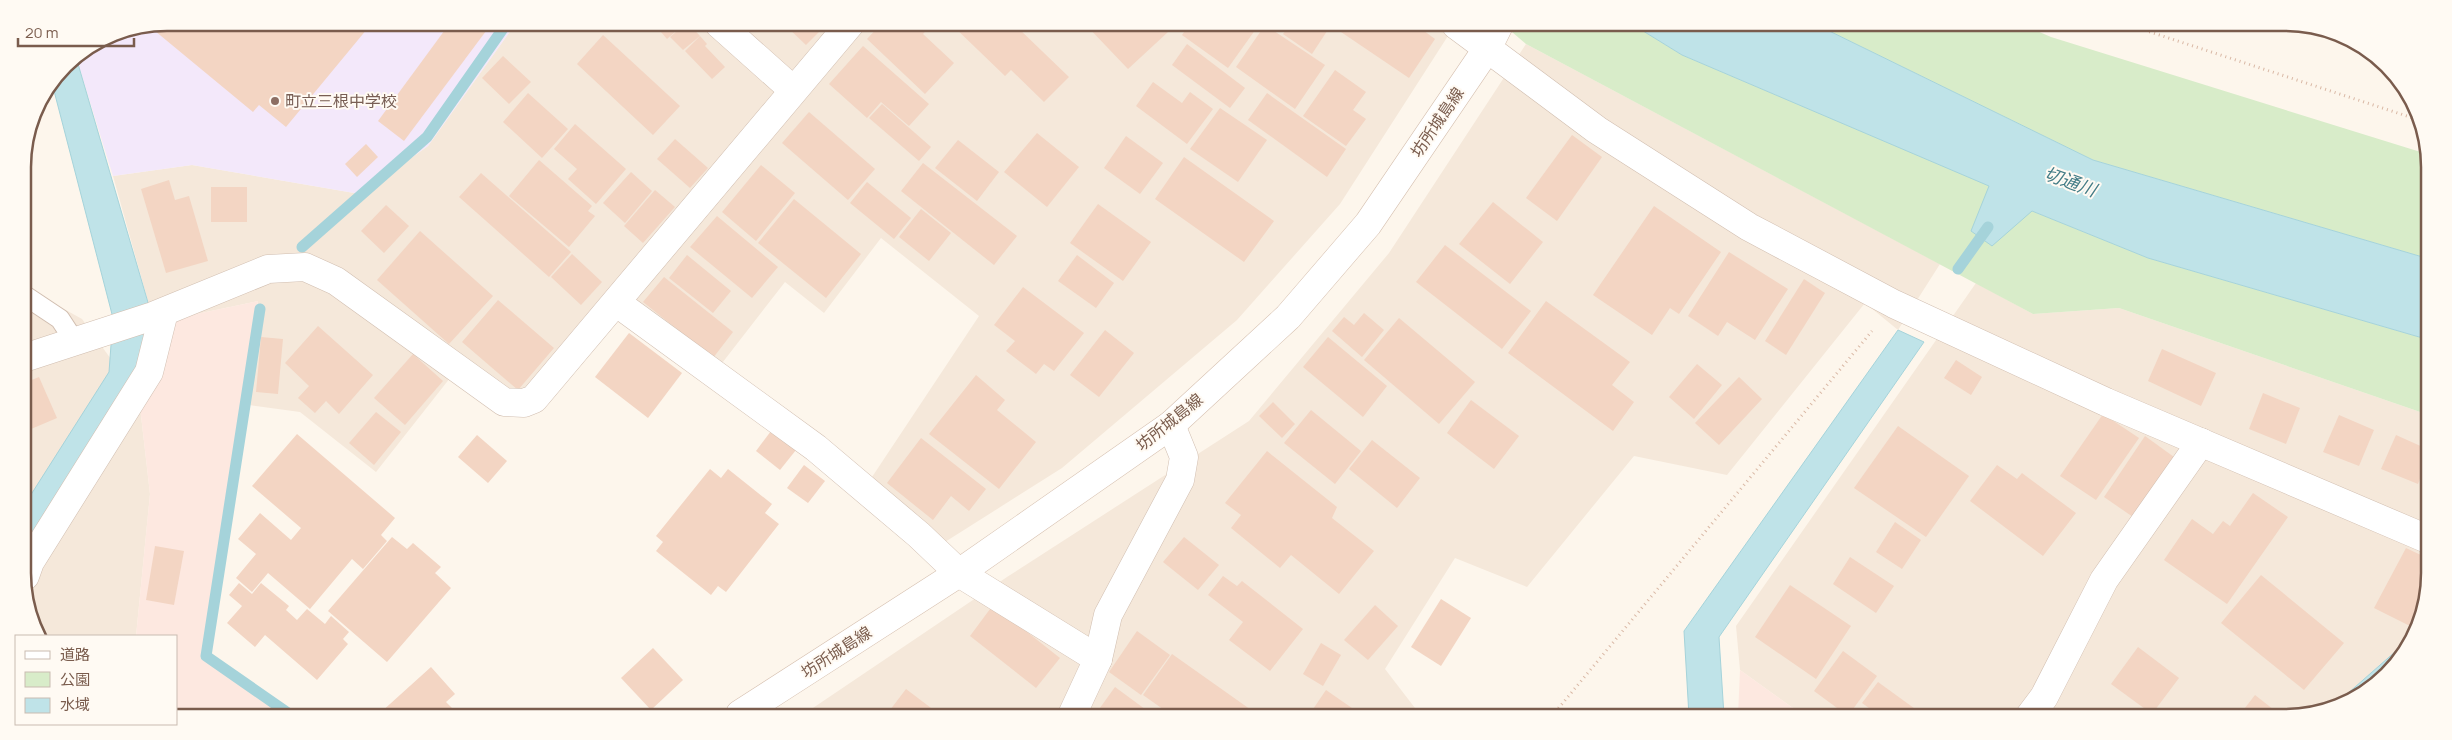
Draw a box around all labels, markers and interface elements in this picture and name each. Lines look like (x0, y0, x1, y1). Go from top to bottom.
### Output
scale bar (18, 15, 134, 47)
text: 20 m (25, 22, 58, 43)
street label: 坊所城島線 (1406, 83, 1468, 161)
place label: 町立三根中学校 (285, 90, 397, 112)
marker: 町立三根中学校 (269, 95, 281, 107)
water label: 切通川 (2041, 161, 2102, 202)
street label: 坊所城島線 (1131, 388, 1207, 456)
street label: 坊所城島線 (796, 621, 876, 683)
legend (15, 635, 178, 725)
text: 道路 (60, 644, 90, 665)
text: 公園 (60, 669, 90, 690)
text: 水域 (60, 694, 90, 715)

